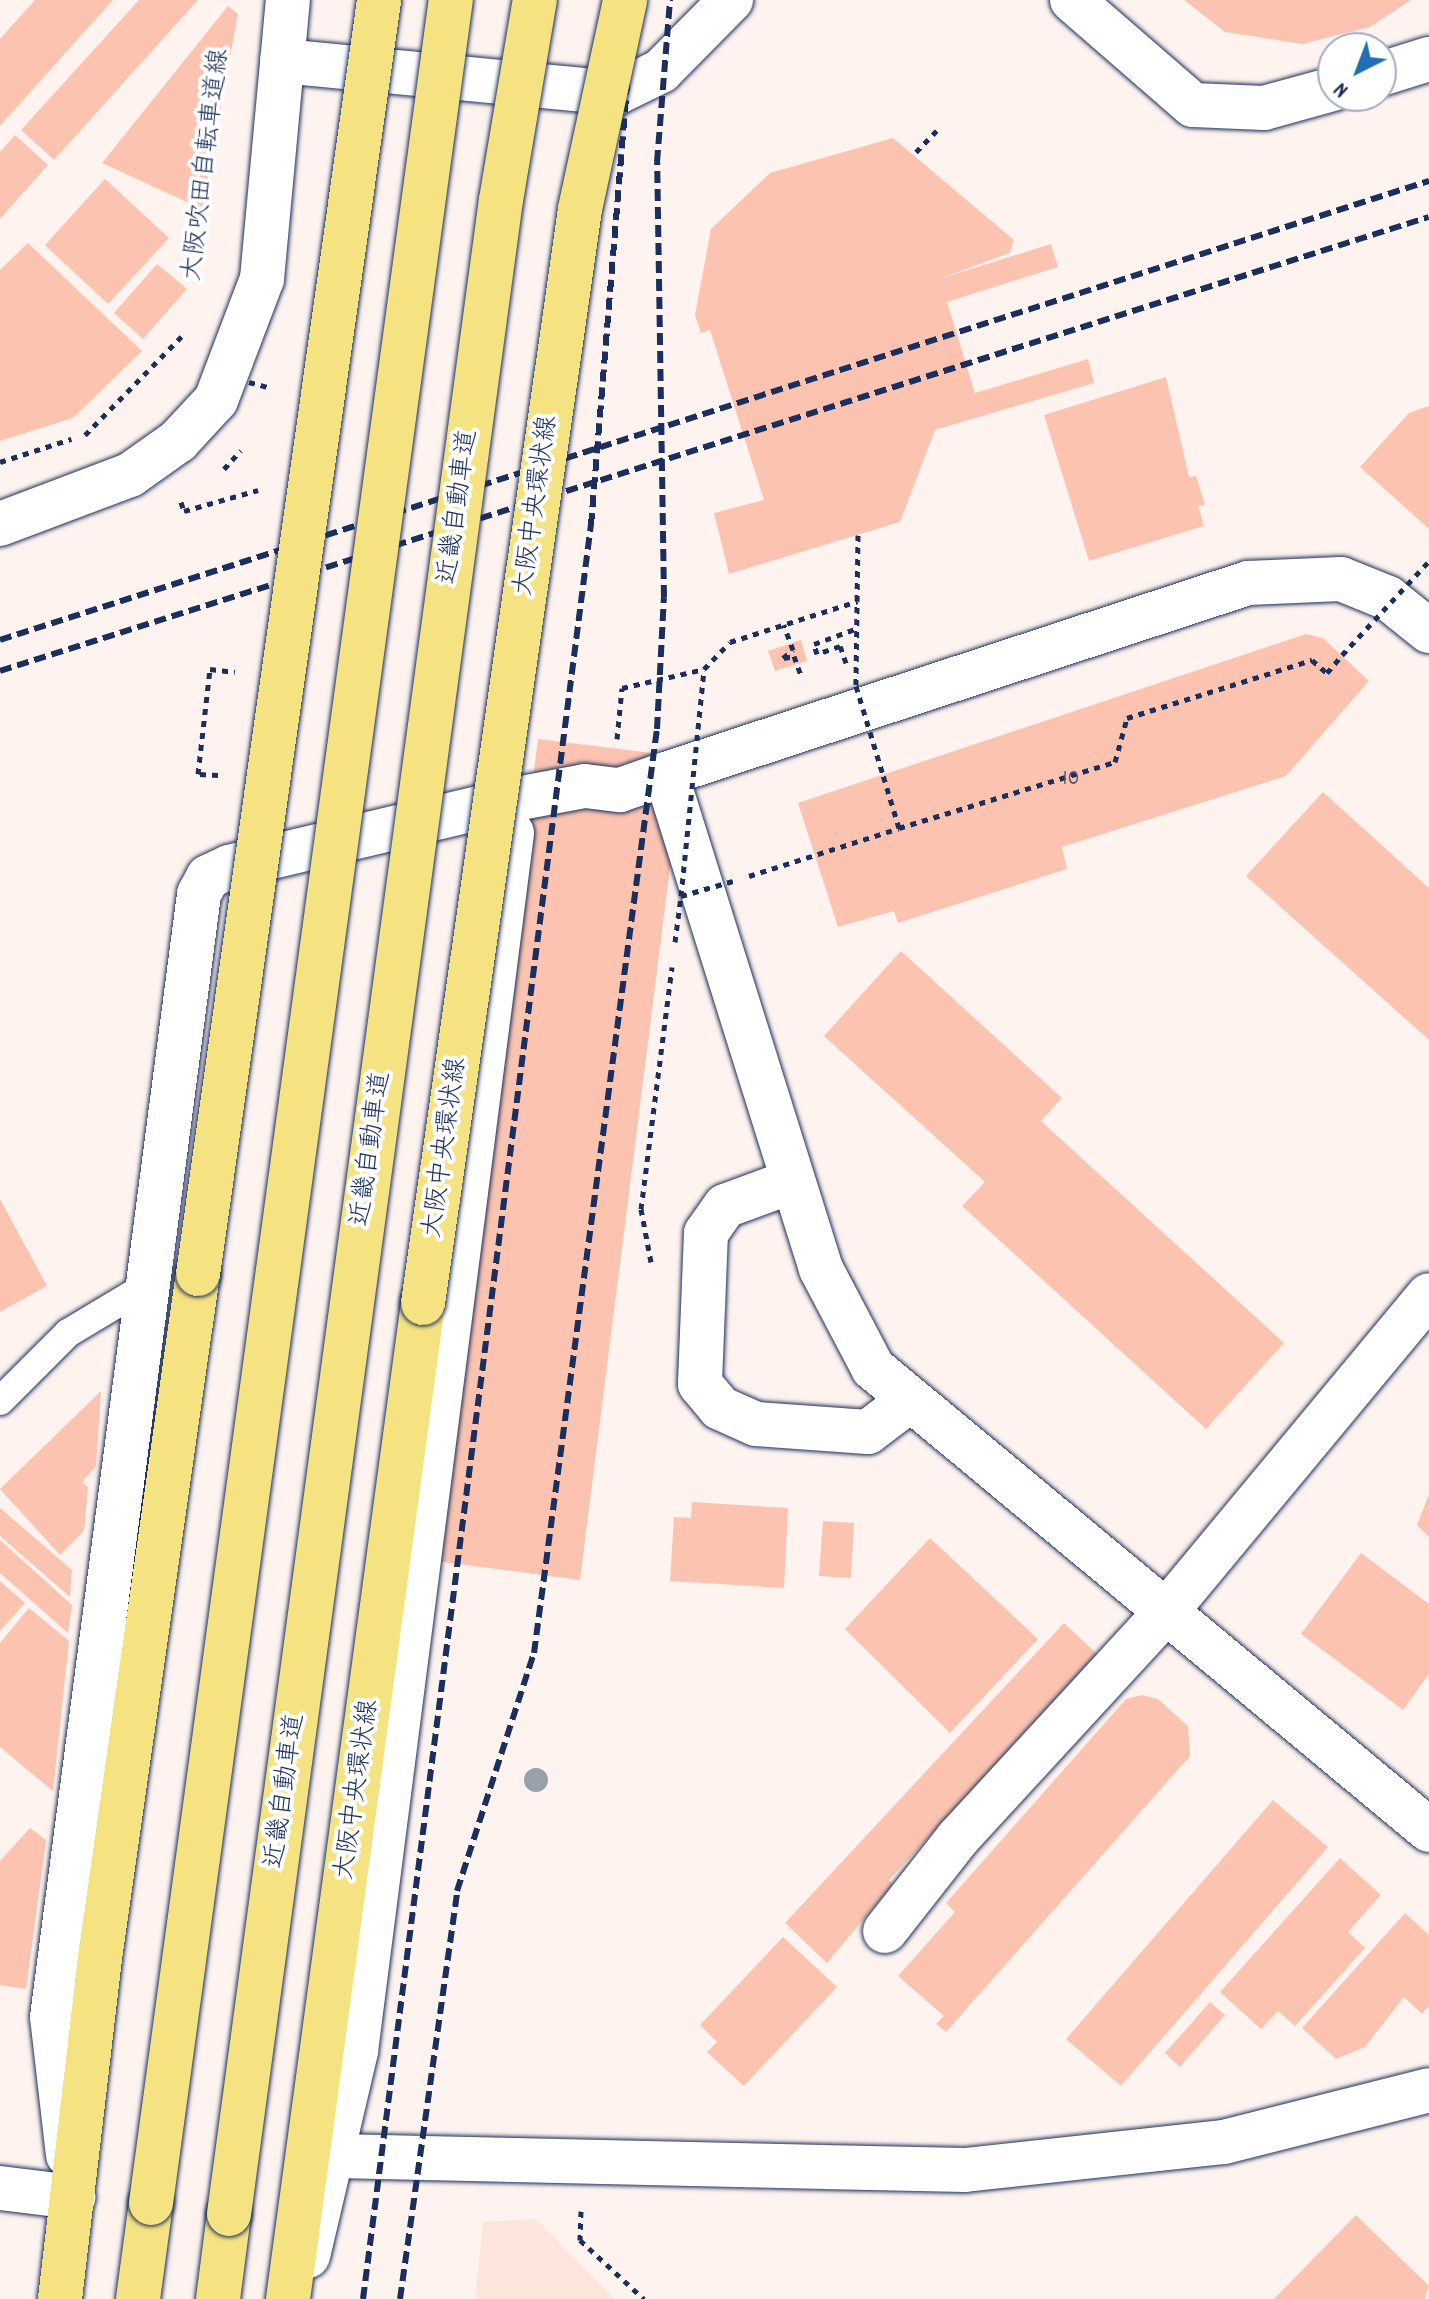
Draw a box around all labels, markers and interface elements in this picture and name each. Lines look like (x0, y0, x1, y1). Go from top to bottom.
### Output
north arrow (1317, 32, 1397, 112)
street label: 大阪吹田自転車道線 (177, 47, 237, 283)
text: N (1328, 74, 1356, 104)
street label: 大阪中央環状線 (509, 414, 565, 598)
street label: 近畿自動車道 (433, 428, 485, 586)
house number: 10 (1063, 767, 1079, 793)
street label: 大阪中央環状線 (418, 1056, 474, 1240)
street label: 近畿自動車道 (346, 1070, 398, 1228)
street label: 大阪中央環状線 (330, 1698, 386, 1882)
street label: 近畿自動車道 (260, 1712, 312, 1870)

